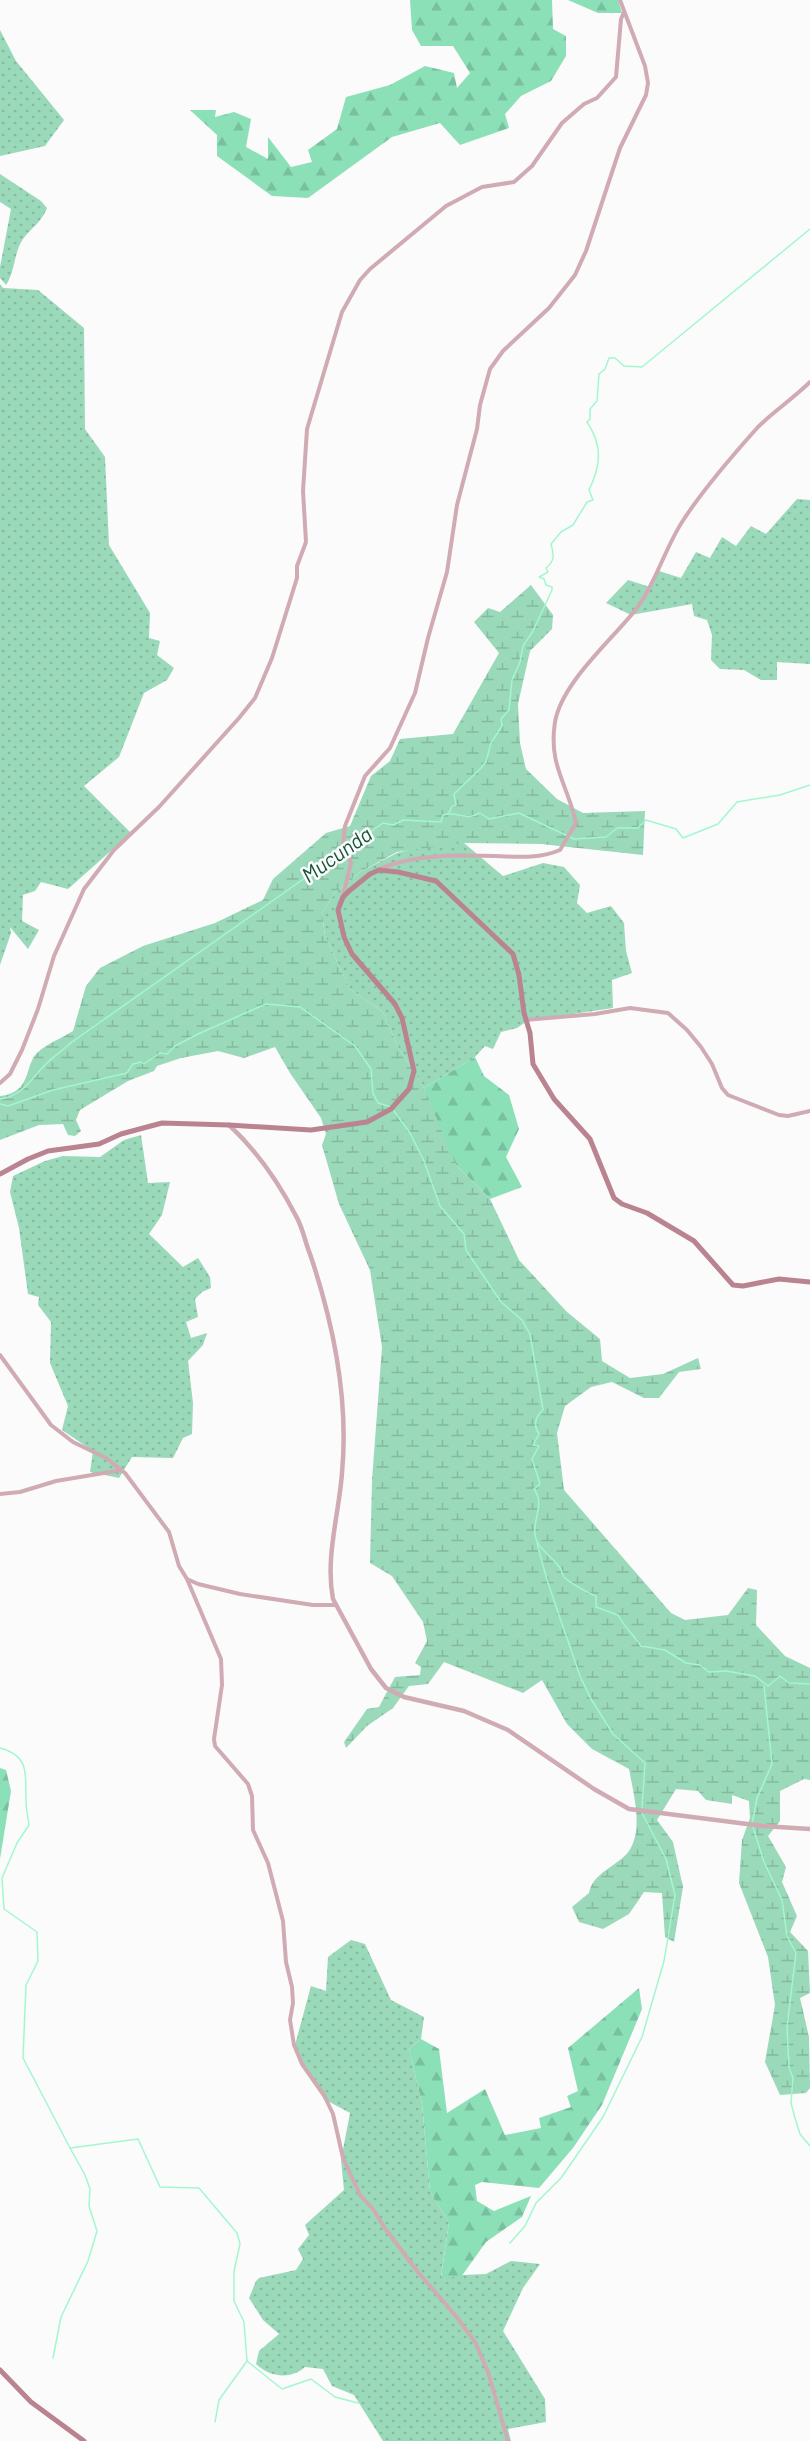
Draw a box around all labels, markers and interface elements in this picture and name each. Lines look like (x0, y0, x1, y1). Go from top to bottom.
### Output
water label: Mucunda (296, 821, 376, 887)

